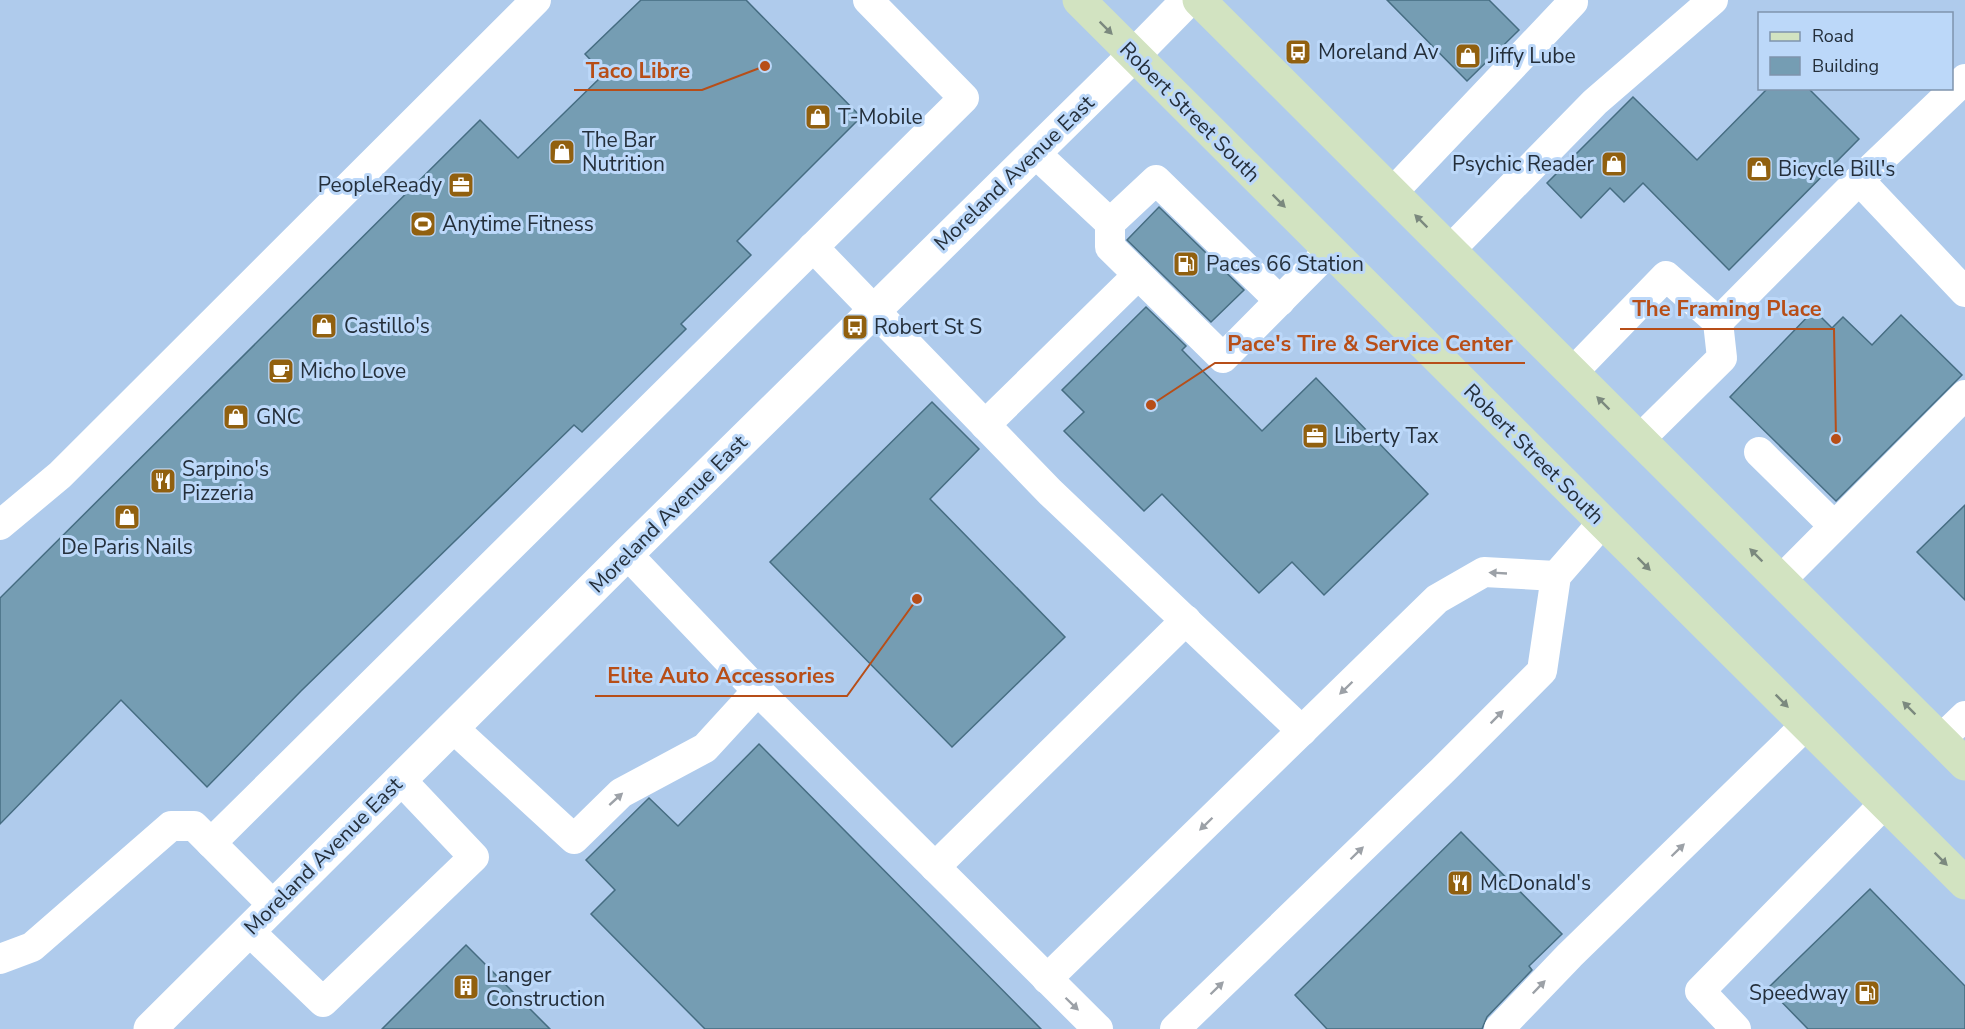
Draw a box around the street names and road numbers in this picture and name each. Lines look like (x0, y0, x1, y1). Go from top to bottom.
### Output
street label: Robert Street South (1114, 36, 1266, 188)
street label: Moreland Avenue East (928, 89, 1101, 257)
street label: Robert Street South (1458, 378, 1610, 530)
street label: Moreland Avenue East (583, 429, 753, 599)
street label: Moreland Avenue East (238, 771, 408, 941)

